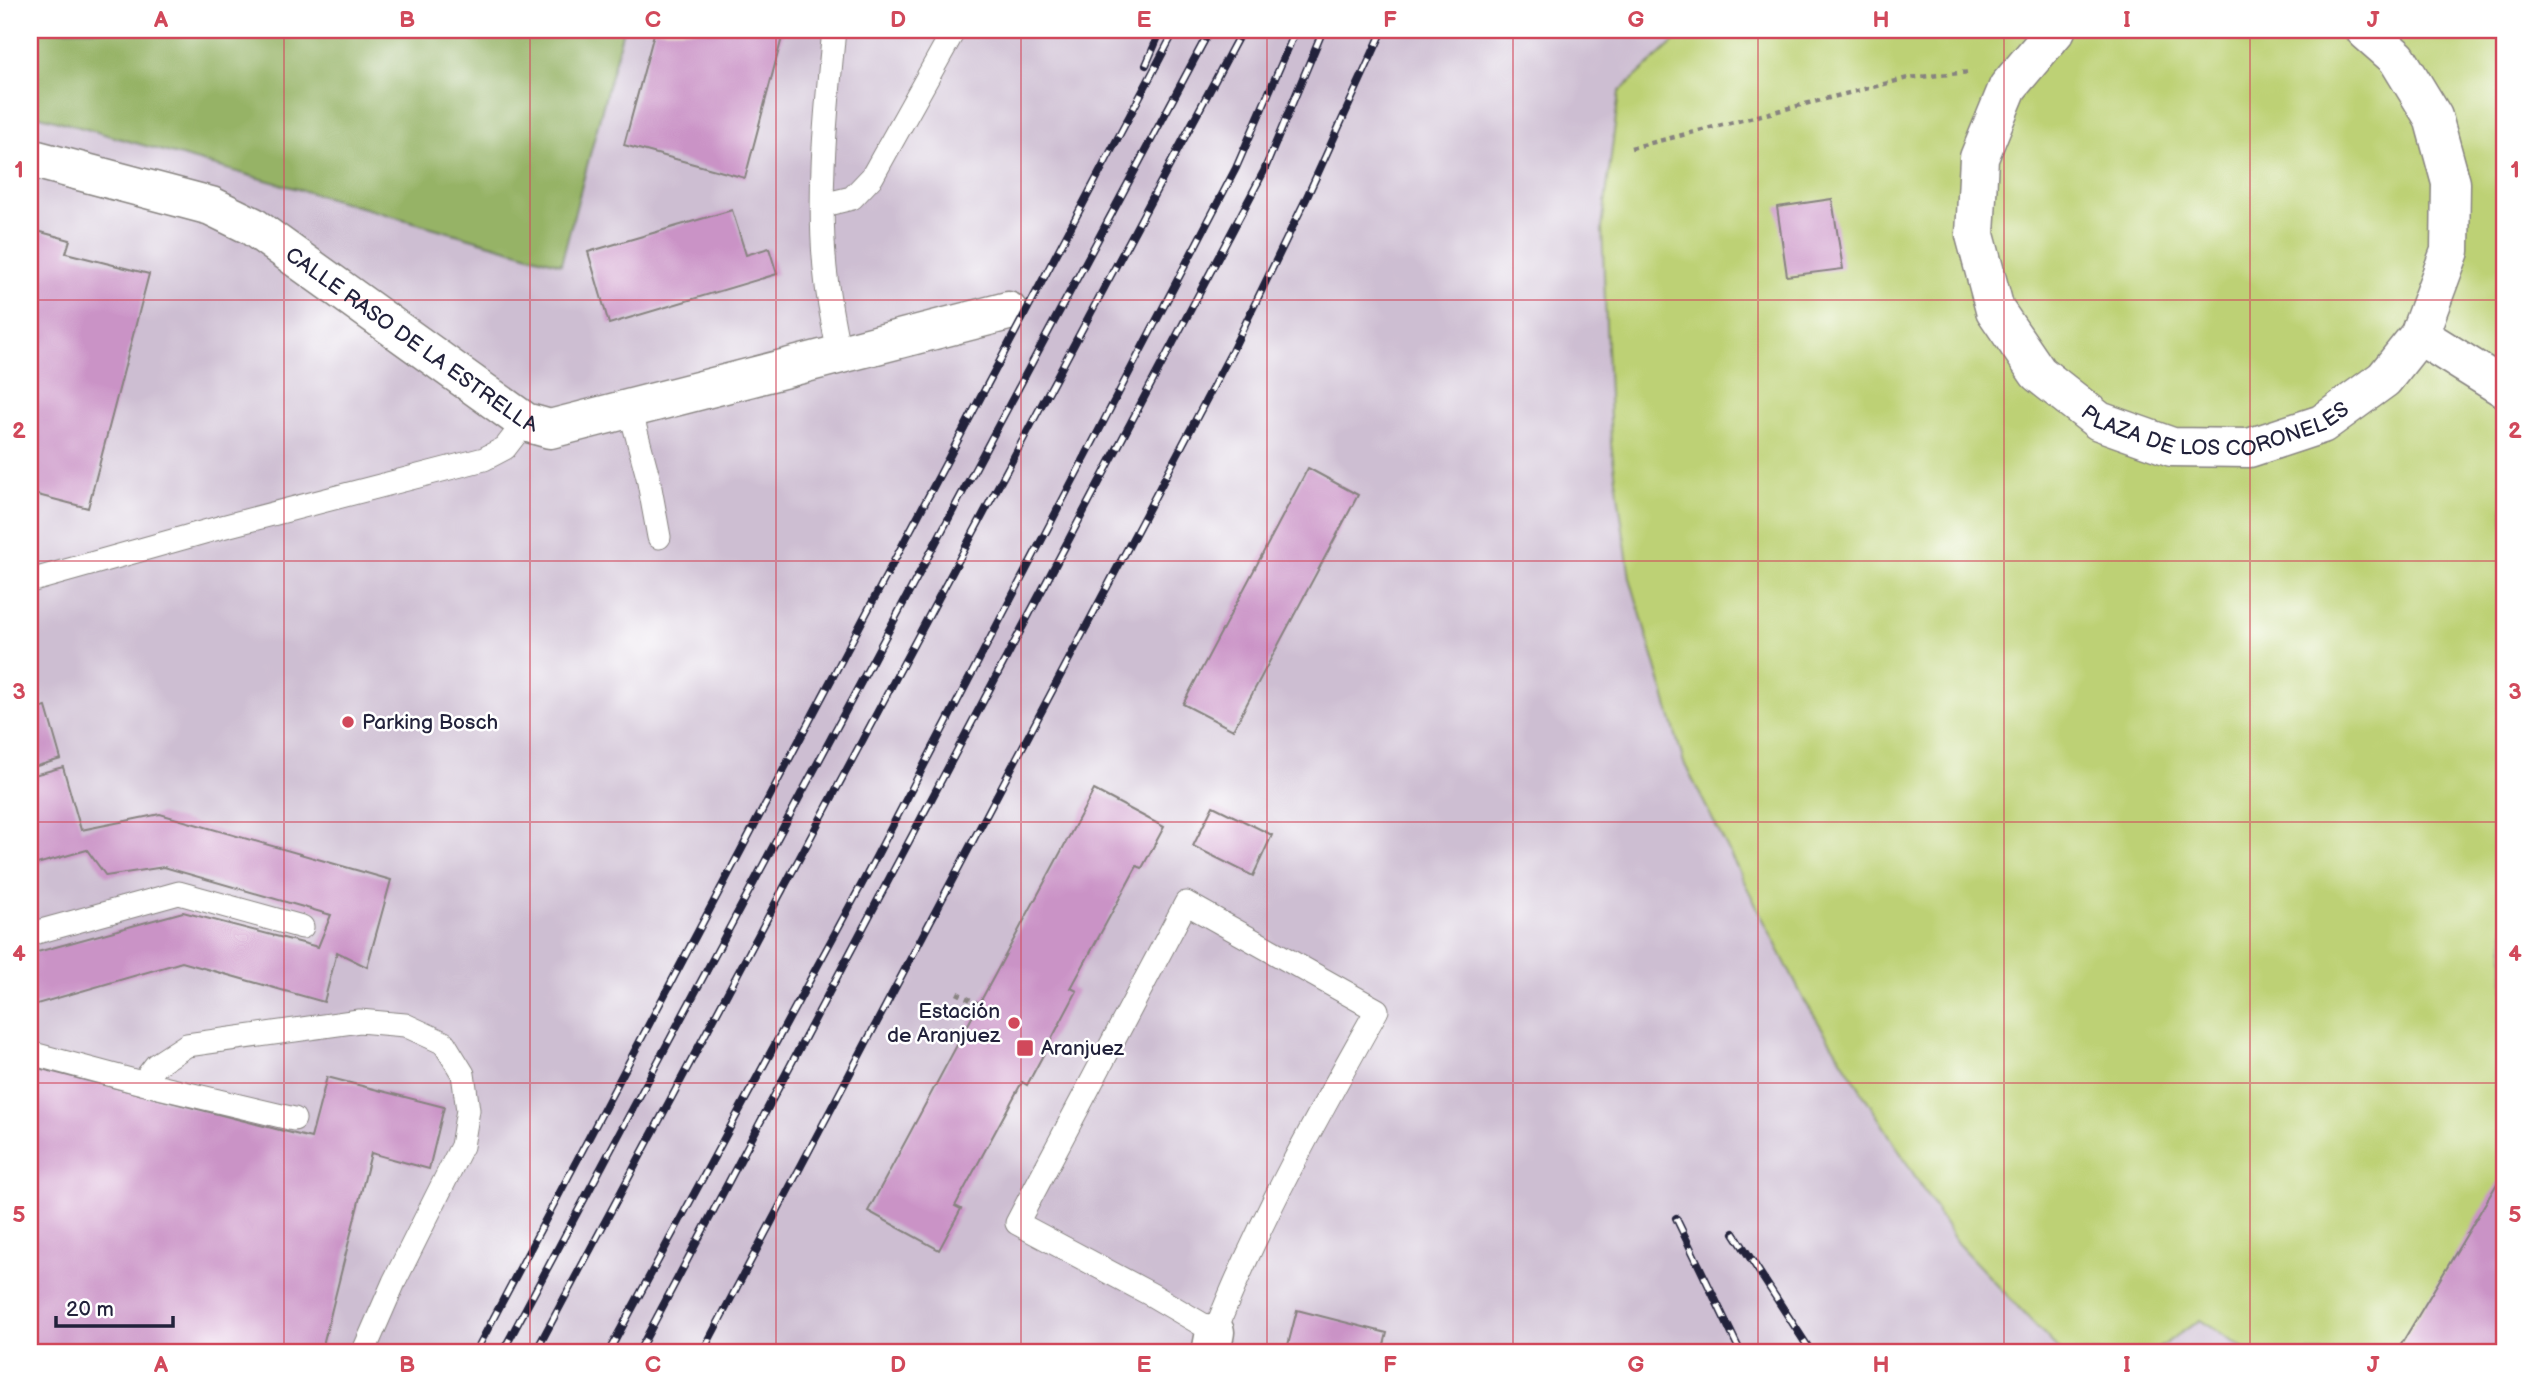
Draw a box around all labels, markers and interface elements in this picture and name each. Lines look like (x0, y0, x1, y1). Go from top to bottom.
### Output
text: A (153, 6, 169, 34)
text: B (399, 6, 415, 34)
text: C (645, 6, 661, 34)
text: D (890, 6, 906, 34)
text: E (1137, 6, 1152, 34)
text: F (1383, 6, 1397, 34)
text: G (1628, 6, 1645, 34)
text: H (1872, 6, 1890, 34)
text: I (2123, 6, 2131, 34)
text: J (2367, 6, 2380, 34)
text: 1 (14, 156, 24, 184)
text: 1 (2510, 156, 2520, 184)
street label: CALLE RASO DE LA ESTRELLA (280, 242, 540, 438)
street label: PLAZA DE LOS CORONELES (2075, 389, 2355, 415)
text: PLAZA DE LOS CORONELES (2076, 397, 2354, 461)
text: 2 (12, 417, 26, 445)
text: 2 (2508, 417, 2522, 445)
text: 3 (12, 678, 26, 706)
text: 3 (2508, 678, 2522, 706)
place label: Parking Bosch (362, 710, 498, 735)
marker: Parking Bosch (340, 714, 356, 730)
text: 4 (12, 940, 26, 968)
text: 4 (2508, 940, 2522, 968)
place label: Estación de Aranjuez (887, 999, 1001, 1048)
marker: Estación de Aranjuez (1006, 1015, 1022, 1031)
place label: Aranjuez (1041, 1036, 1125, 1061)
marker: Aranjuez (1015, 1038, 1035, 1058)
text: 5 (12, 1201, 26, 1229)
text: 5 (2508, 1201, 2522, 1229)
scale bar (56, 1285, 173, 1329)
text: 20 m (66, 1297, 114, 1322)
text: A (153, 1351, 169, 1379)
text: B (399, 1351, 415, 1379)
text: C (645, 1351, 661, 1379)
text: D (890, 1351, 906, 1379)
text: E (1137, 1351, 1152, 1379)
text: F (1383, 1351, 1397, 1379)
text: G (1628, 1351, 1645, 1379)
text: H (1872, 1351, 1890, 1379)
text: I (2123, 1351, 2131, 1379)
text: J (2367, 1351, 2380, 1379)

